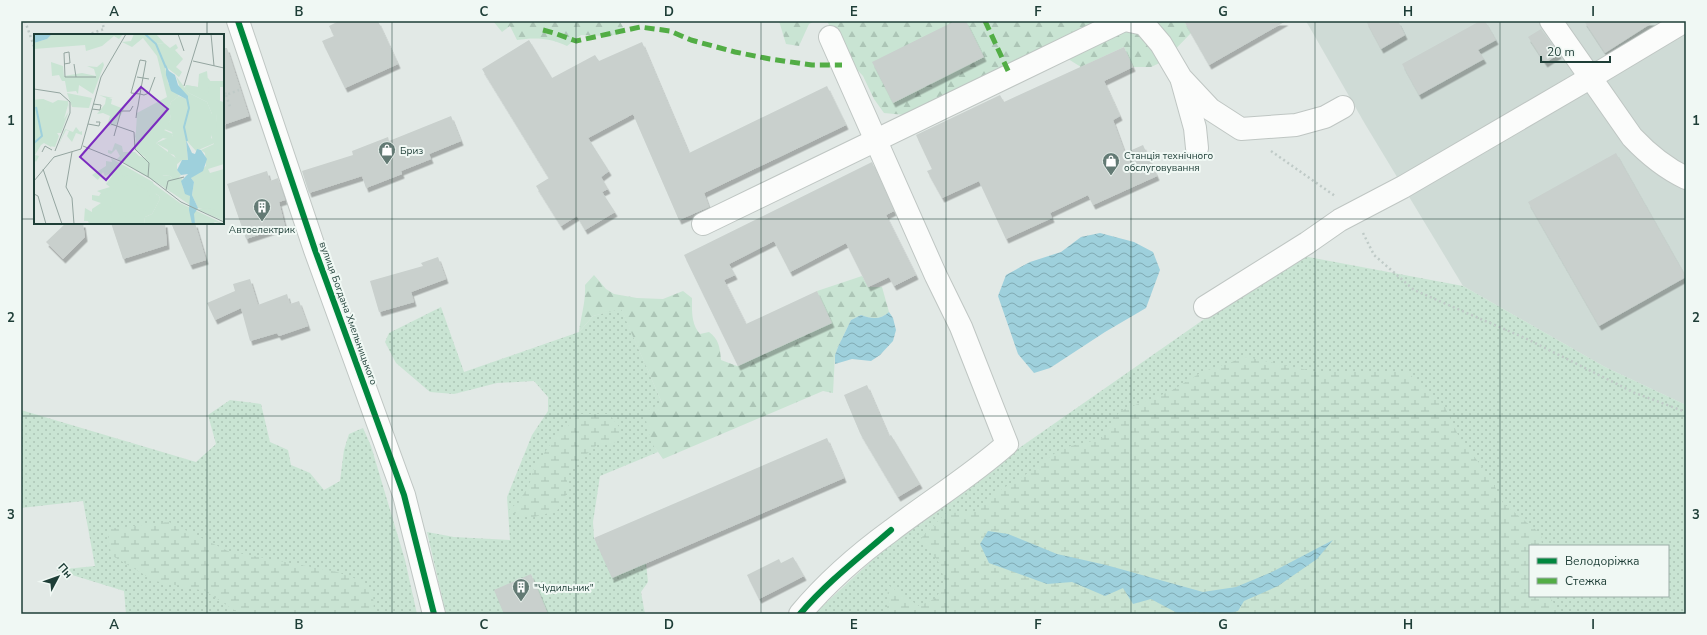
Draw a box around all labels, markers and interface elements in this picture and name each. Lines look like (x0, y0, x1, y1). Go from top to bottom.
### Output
text: A (109, 3, 119, 21)
text: B (295, 3, 304, 21)
text: C (480, 3, 489, 21)
text: D (664, 3, 674, 21)
text: E (850, 3, 858, 21)
text: F (1034, 3, 1042, 21)
text: G (1218, 3, 1228, 21)
text: H (1403, 3, 1413, 21)
text: I (1591, 3, 1595, 21)
inset map (34, 34, 224, 224)
scale bar (1541, 38, 1610, 64)
text: 20 m (1547, 44, 1575, 60)
text: 1 (7, 112, 15, 130)
text: 1 (1692, 112, 1700, 130)
shop icon: Бриз (377, 140, 397, 165)
place label: Бриз (400, 144, 423, 158)
place label: Cтанція технічного обслуговування (1124, 149, 1214, 175)
shop icon: Cтанція технічного обслуговування (1101, 151, 1121, 176)
building icon: Автоелектрик (252, 197, 272, 222)
place label: Автоелектрик (229, 223, 296, 237)
street label: вулиця Богдана Хмельницького (316, 240, 381, 387)
text: 2 (7, 309, 15, 327)
text: 2 (1692, 309, 1700, 327)
text: 3 (7, 506, 15, 524)
text: 3 (1692, 506, 1700, 524)
legend (1529, 545, 1669, 597)
text: Велодоріжка (1565, 553, 1639, 569)
north arrow (38, 557, 78, 597)
text: Пн (55, 560, 76, 581)
text: Стежка (1565, 573, 1607, 589)
building icon: "Чудильник" (511, 577, 531, 602)
place label: "Чудильник" (534, 581, 594, 595)
text: A (109, 616, 119, 634)
text: B (295, 616, 304, 634)
text: C (480, 616, 489, 634)
text: D (664, 616, 674, 634)
text: E (850, 616, 858, 634)
text: F (1034, 616, 1042, 634)
text: G (1218, 616, 1228, 634)
text: H (1403, 616, 1413, 634)
text: I (1591, 616, 1595, 634)

